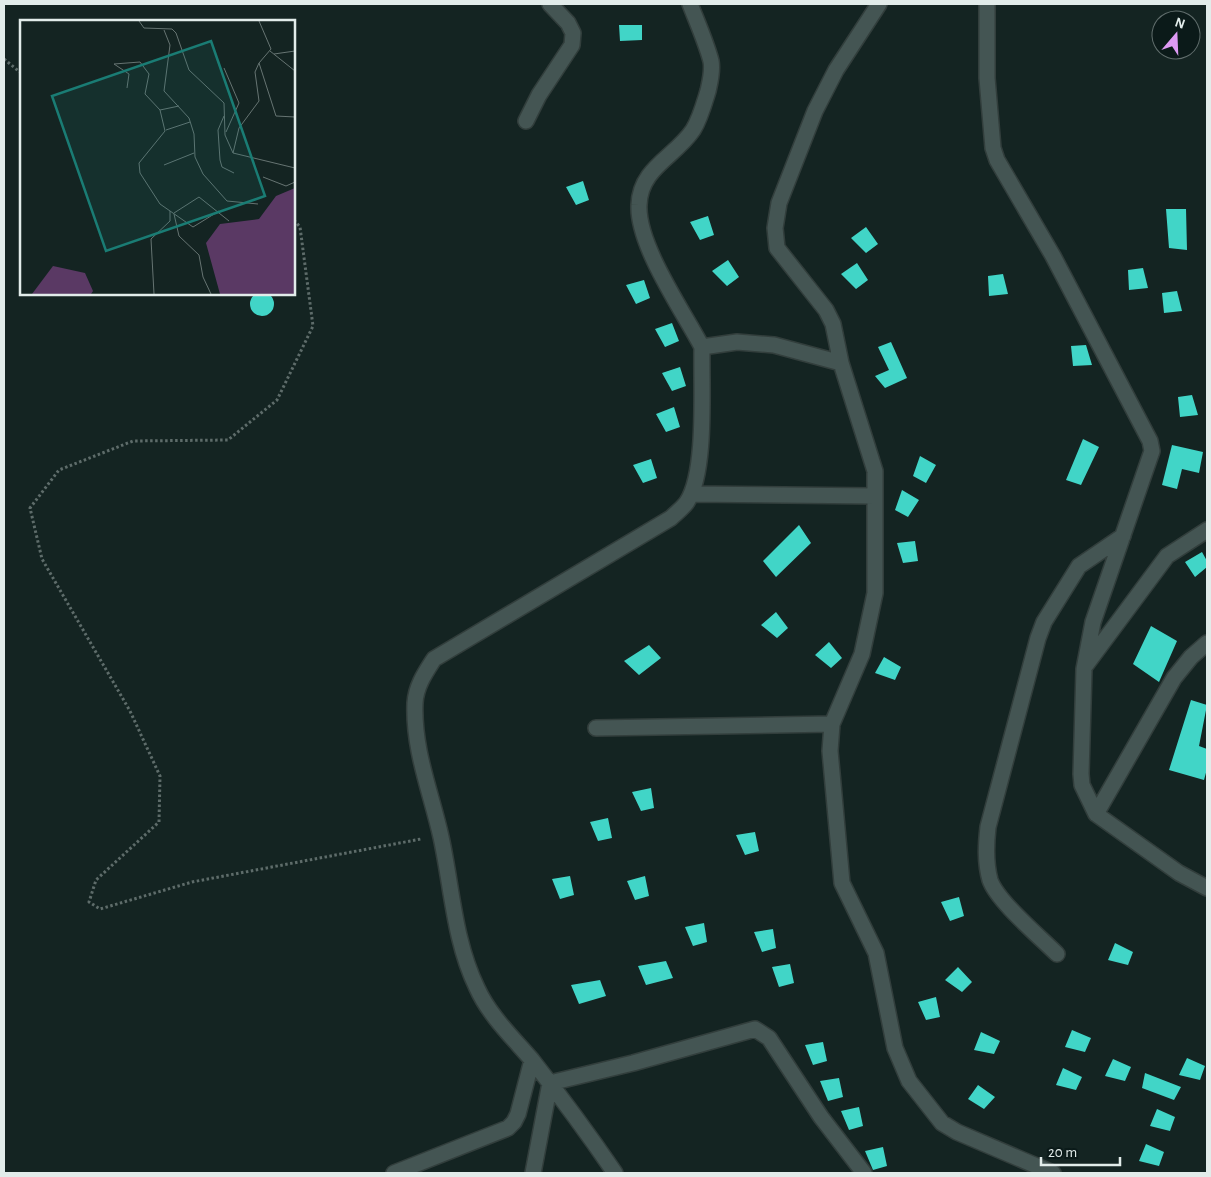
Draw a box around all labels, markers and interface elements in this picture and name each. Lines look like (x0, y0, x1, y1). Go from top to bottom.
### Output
north arrow (1151, 10, 1201, 60)
text: N (1173, 15, 1187, 32)
inset map (20, 20, 295, 295)
scale bar (1041, 1134, 1120, 1166)
text: 20 m (1048, 1145, 1077, 1160)

